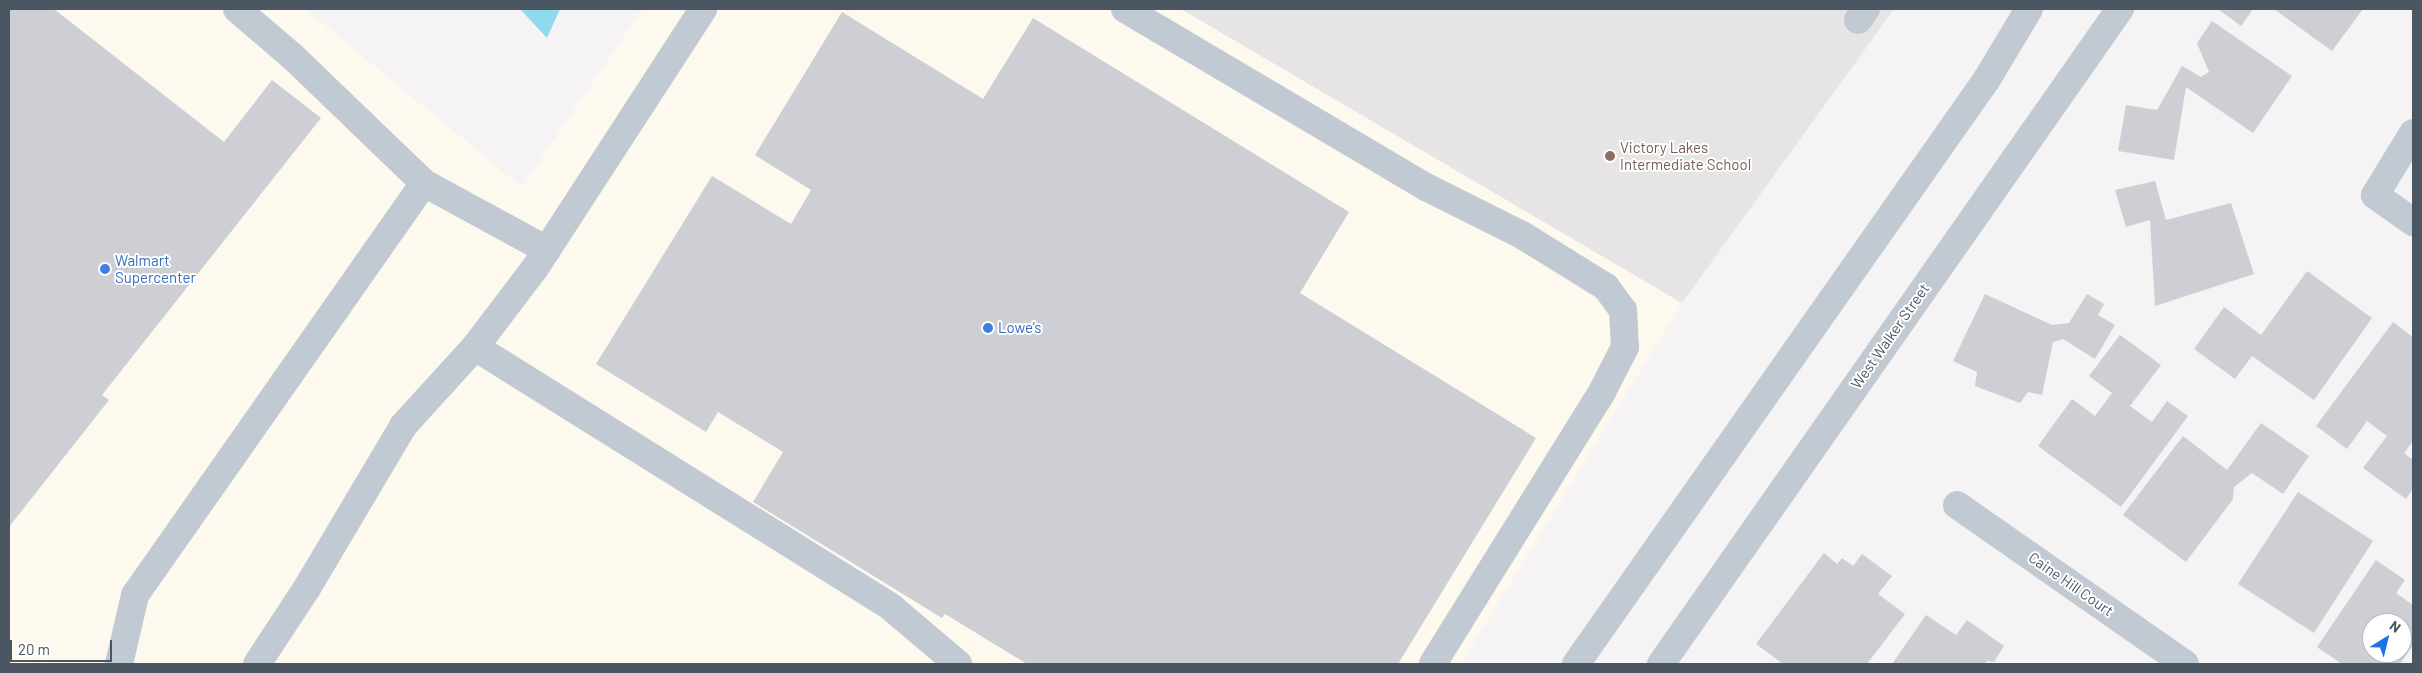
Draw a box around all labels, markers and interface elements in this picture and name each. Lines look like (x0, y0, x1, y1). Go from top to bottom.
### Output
place label: Victory Lakes Intermediate School (1620, 138, 1751, 173)
marker: Victory Lakes Intermediate School (1604, 150, 1616, 162)
place label: Walmart Supercenter (115, 251, 196, 286)
marker: Walmart Supercenter (99, 263, 111, 275)
street label: West Walker Street (1847, 280, 1933, 392)
place label: Lowe's (998, 319, 1041, 337)
marker: Lowe's (982, 322, 994, 334)
street label: Caine Hill Court (2025, 548, 2117, 620)
north arrow (2362, 613, 2412, 663)
text: N (2387, 617, 2404, 636)
scale bar (12, 630, 115, 662)
text: 20 m (18, 640, 50, 658)

